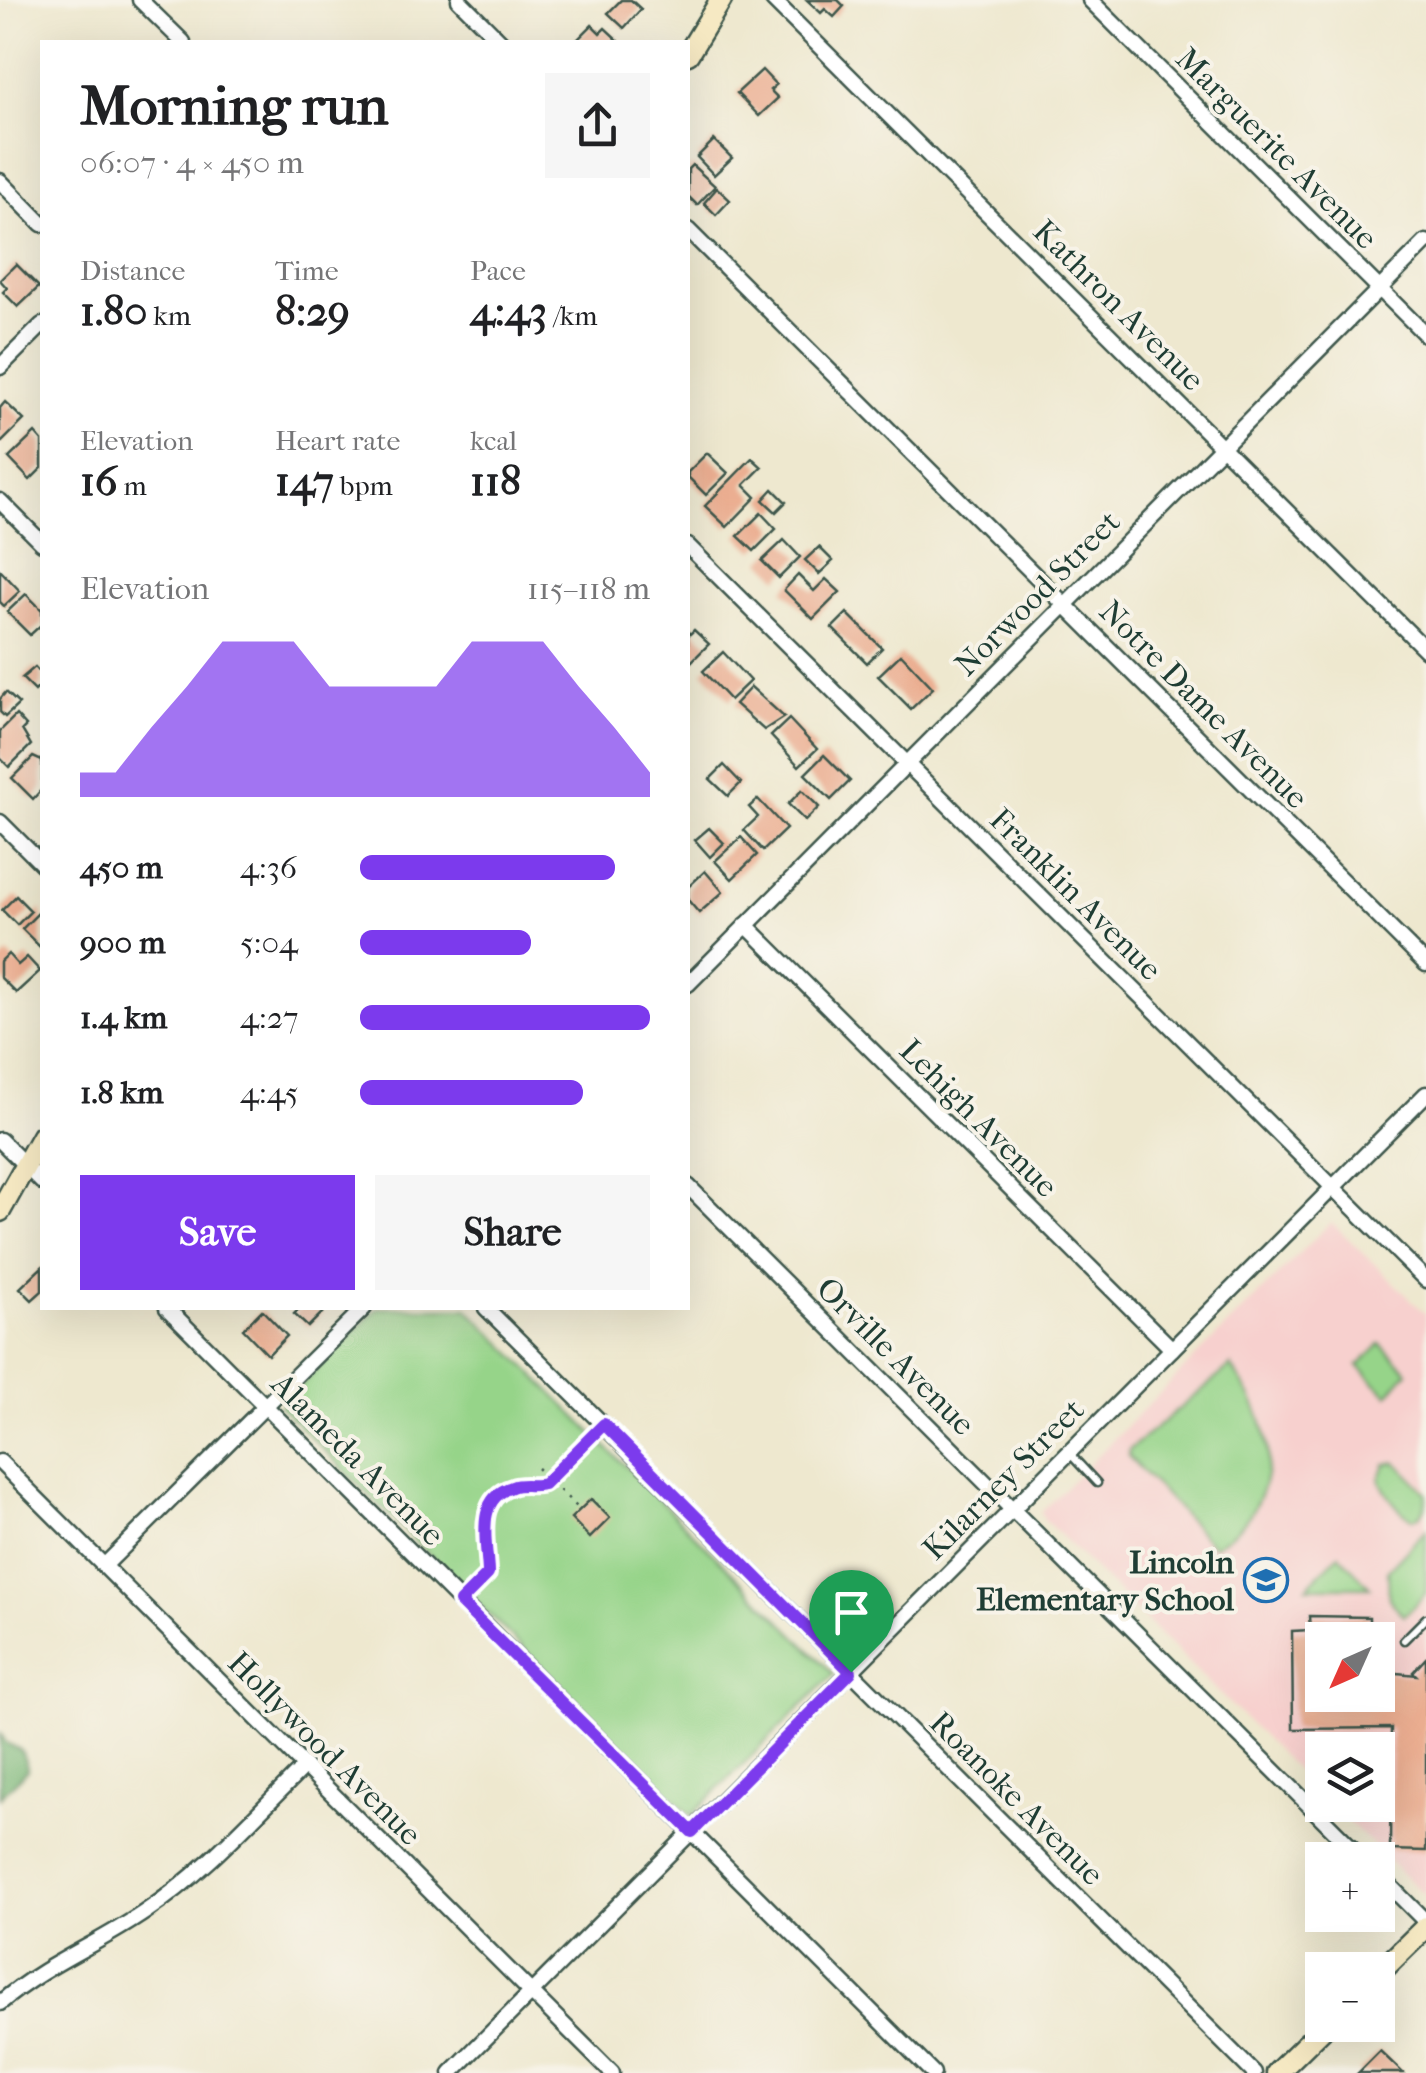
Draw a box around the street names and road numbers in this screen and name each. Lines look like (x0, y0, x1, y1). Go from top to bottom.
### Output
street label: Marguerite Avenue (1168, 40, 1385, 257)
street label: Kathron Avenue (1026, 212, 1212, 398)
street label: Norwood Street (947, 503, 1128, 683)
street label: Notre Dame Avenue (1092, 593, 1315, 816)
street label: Franklin Avenue (982, 801, 1169, 988)
street label: Lehigh Avenue (892, 1032, 1065, 1205)
street label: Orville Avenue (809, 1270, 982, 1443)
street label: Alameda Avenue (262, 1364, 452, 1554)
street label: Kilarney Street (915, 1391, 1092, 1567)
street label: Hollywood Avenue (220, 1644, 429, 1853)
street label: Roanoke Avenue (922, 1704, 1111, 1893)

